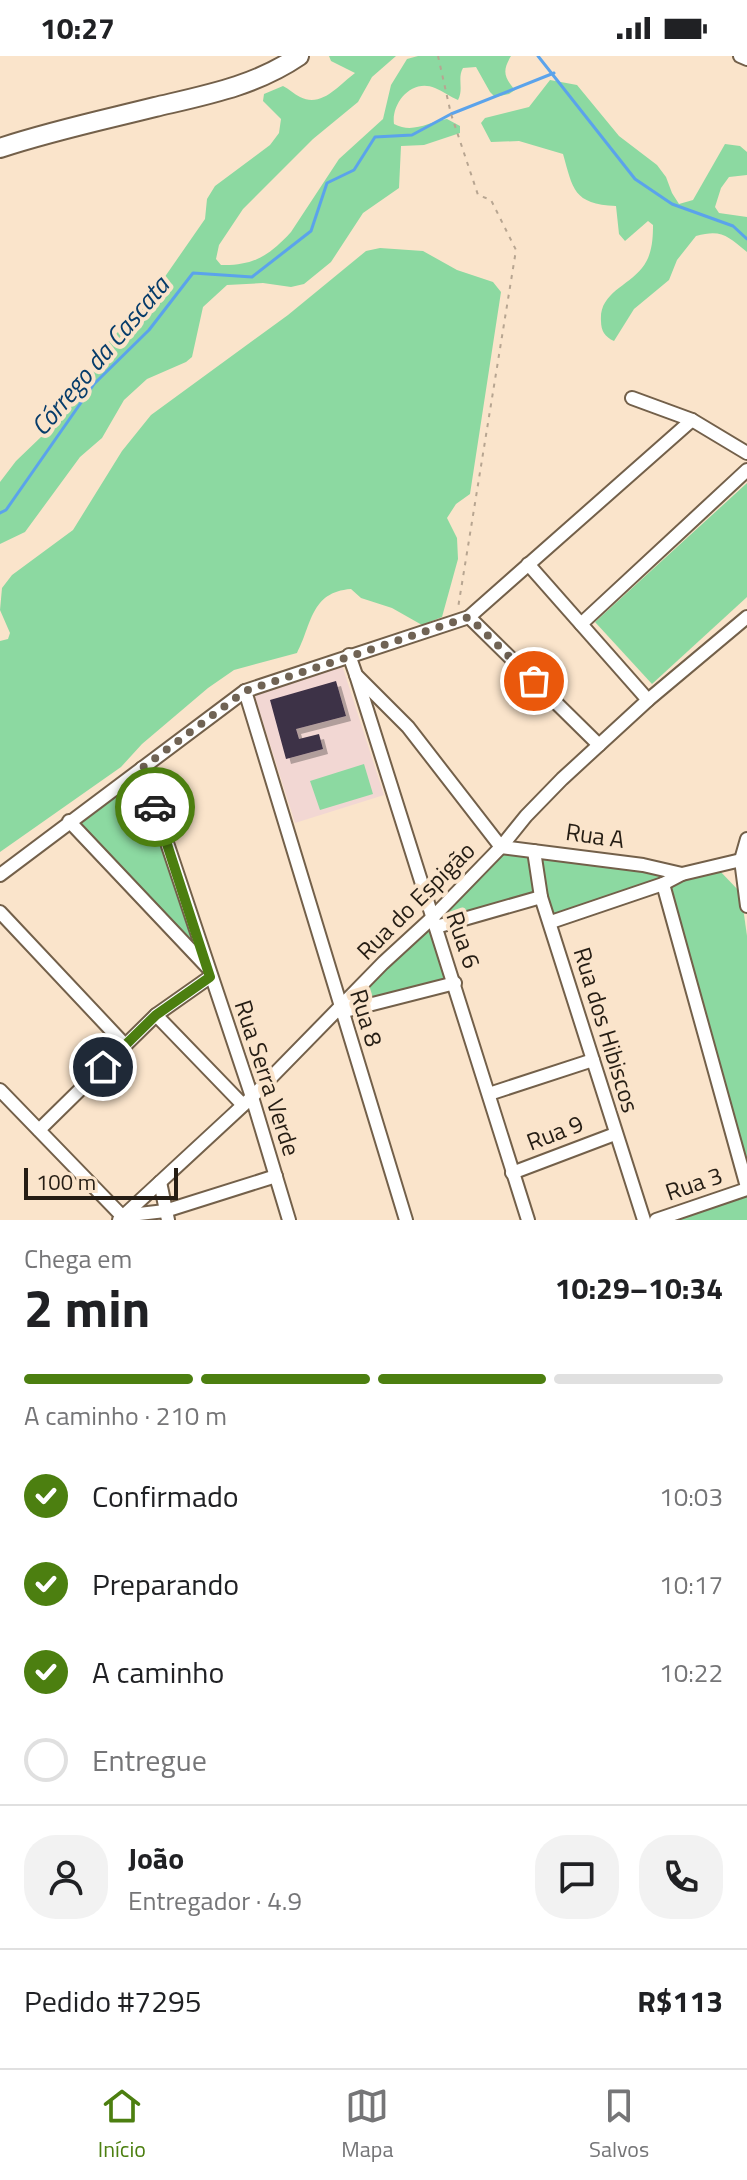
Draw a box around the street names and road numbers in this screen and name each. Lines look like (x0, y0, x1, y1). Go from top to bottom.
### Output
street label: Rua A (563, 813, 627, 857)
street label: Rua do Espigão (348, 833, 483, 968)
street label: Rua 6 (437, 906, 490, 973)
street label: Rua dos Hibiscos (565, 943, 649, 1117)
street label: Rua 8 (341, 985, 393, 1051)
street label: Rua Serra Verde (226, 995, 310, 1160)
street label: Rua 9 (521, 1105, 588, 1159)
street label: Rua 3 (660, 1157, 727, 1210)

